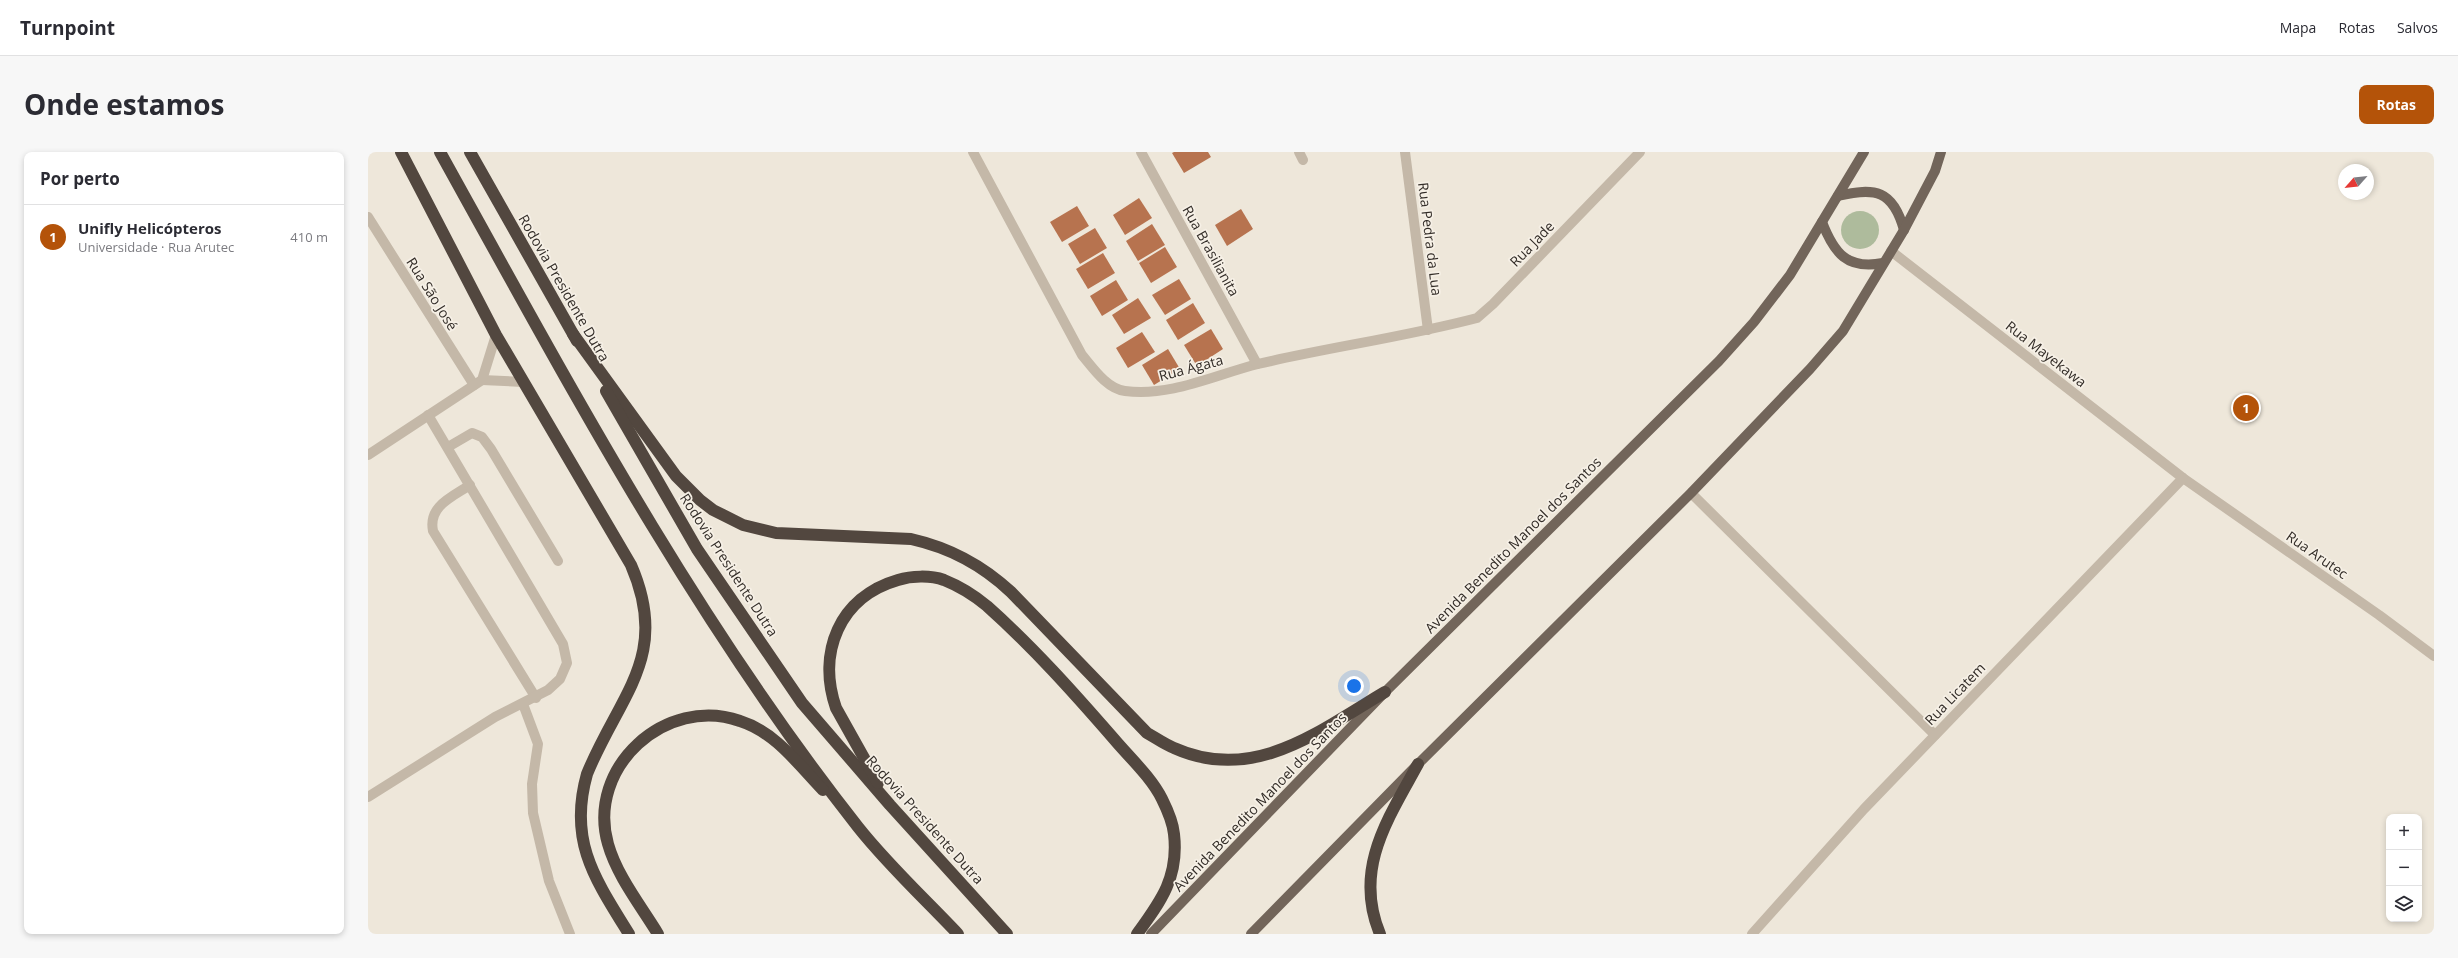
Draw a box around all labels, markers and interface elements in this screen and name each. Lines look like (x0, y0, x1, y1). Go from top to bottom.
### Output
text: Turnpoint (20, 15, 115, 41)
text: Mapa (2280, 18, 2316, 37)
text: Rotas (2338, 18, 2375, 37)
text: Salvos (2397, 18, 2438, 37)
text: Onde estamos (24, 85, 225, 123)
button: Rotas (2359, 85, 2434, 124)
north arrow (2338, 164, 2374, 200)
text: Por perto (40, 167, 120, 190)
street label: Rua Pedra da Lua (1414, 181, 1447, 297)
street label: Rua Brasilianita (1179, 202, 1244, 300)
street label: Rodovia Presidente Dutra (514, 211, 614, 365)
street label: Rua Jade (1505, 217, 1558, 271)
text: Unifly Helicópteros (78, 218, 222, 238)
text: 1 (49, 228, 57, 246)
text: 410 m (290, 228, 328, 246)
text: Universidade · Rua Arutec (78, 238, 234, 256)
street label: Rua São José (402, 254, 463, 334)
street label: Rua Mayekawa (2002, 316, 2091, 391)
street label: Rua Ágata (1157, 350, 1225, 385)
pin: 1 (2233, 393, 2259, 423)
street label: Avenida Benedito Manoel dos Santos (1420, 452, 1605, 637)
street label: Rodovia Presidente Dutra (676, 490, 783, 640)
street label: Rua Arutec (2283, 526, 2352, 583)
street label: Rua Licatem (1920, 658, 1989, 729)
your location (1344, 676, 1364, 696)
street label: Avenida Benedito Manoel dos Santos (1169, 708, 1351, 895)
street label: Rodovia Presidente Dutra (862, 751, 988, 888)
map controls (2386, 814, 2422, 922)
button: + (2386, 814, 2422, 850)
button: − (2386, 850, 2422, 886)
button: layers (2386, 886, 2422, 922)

